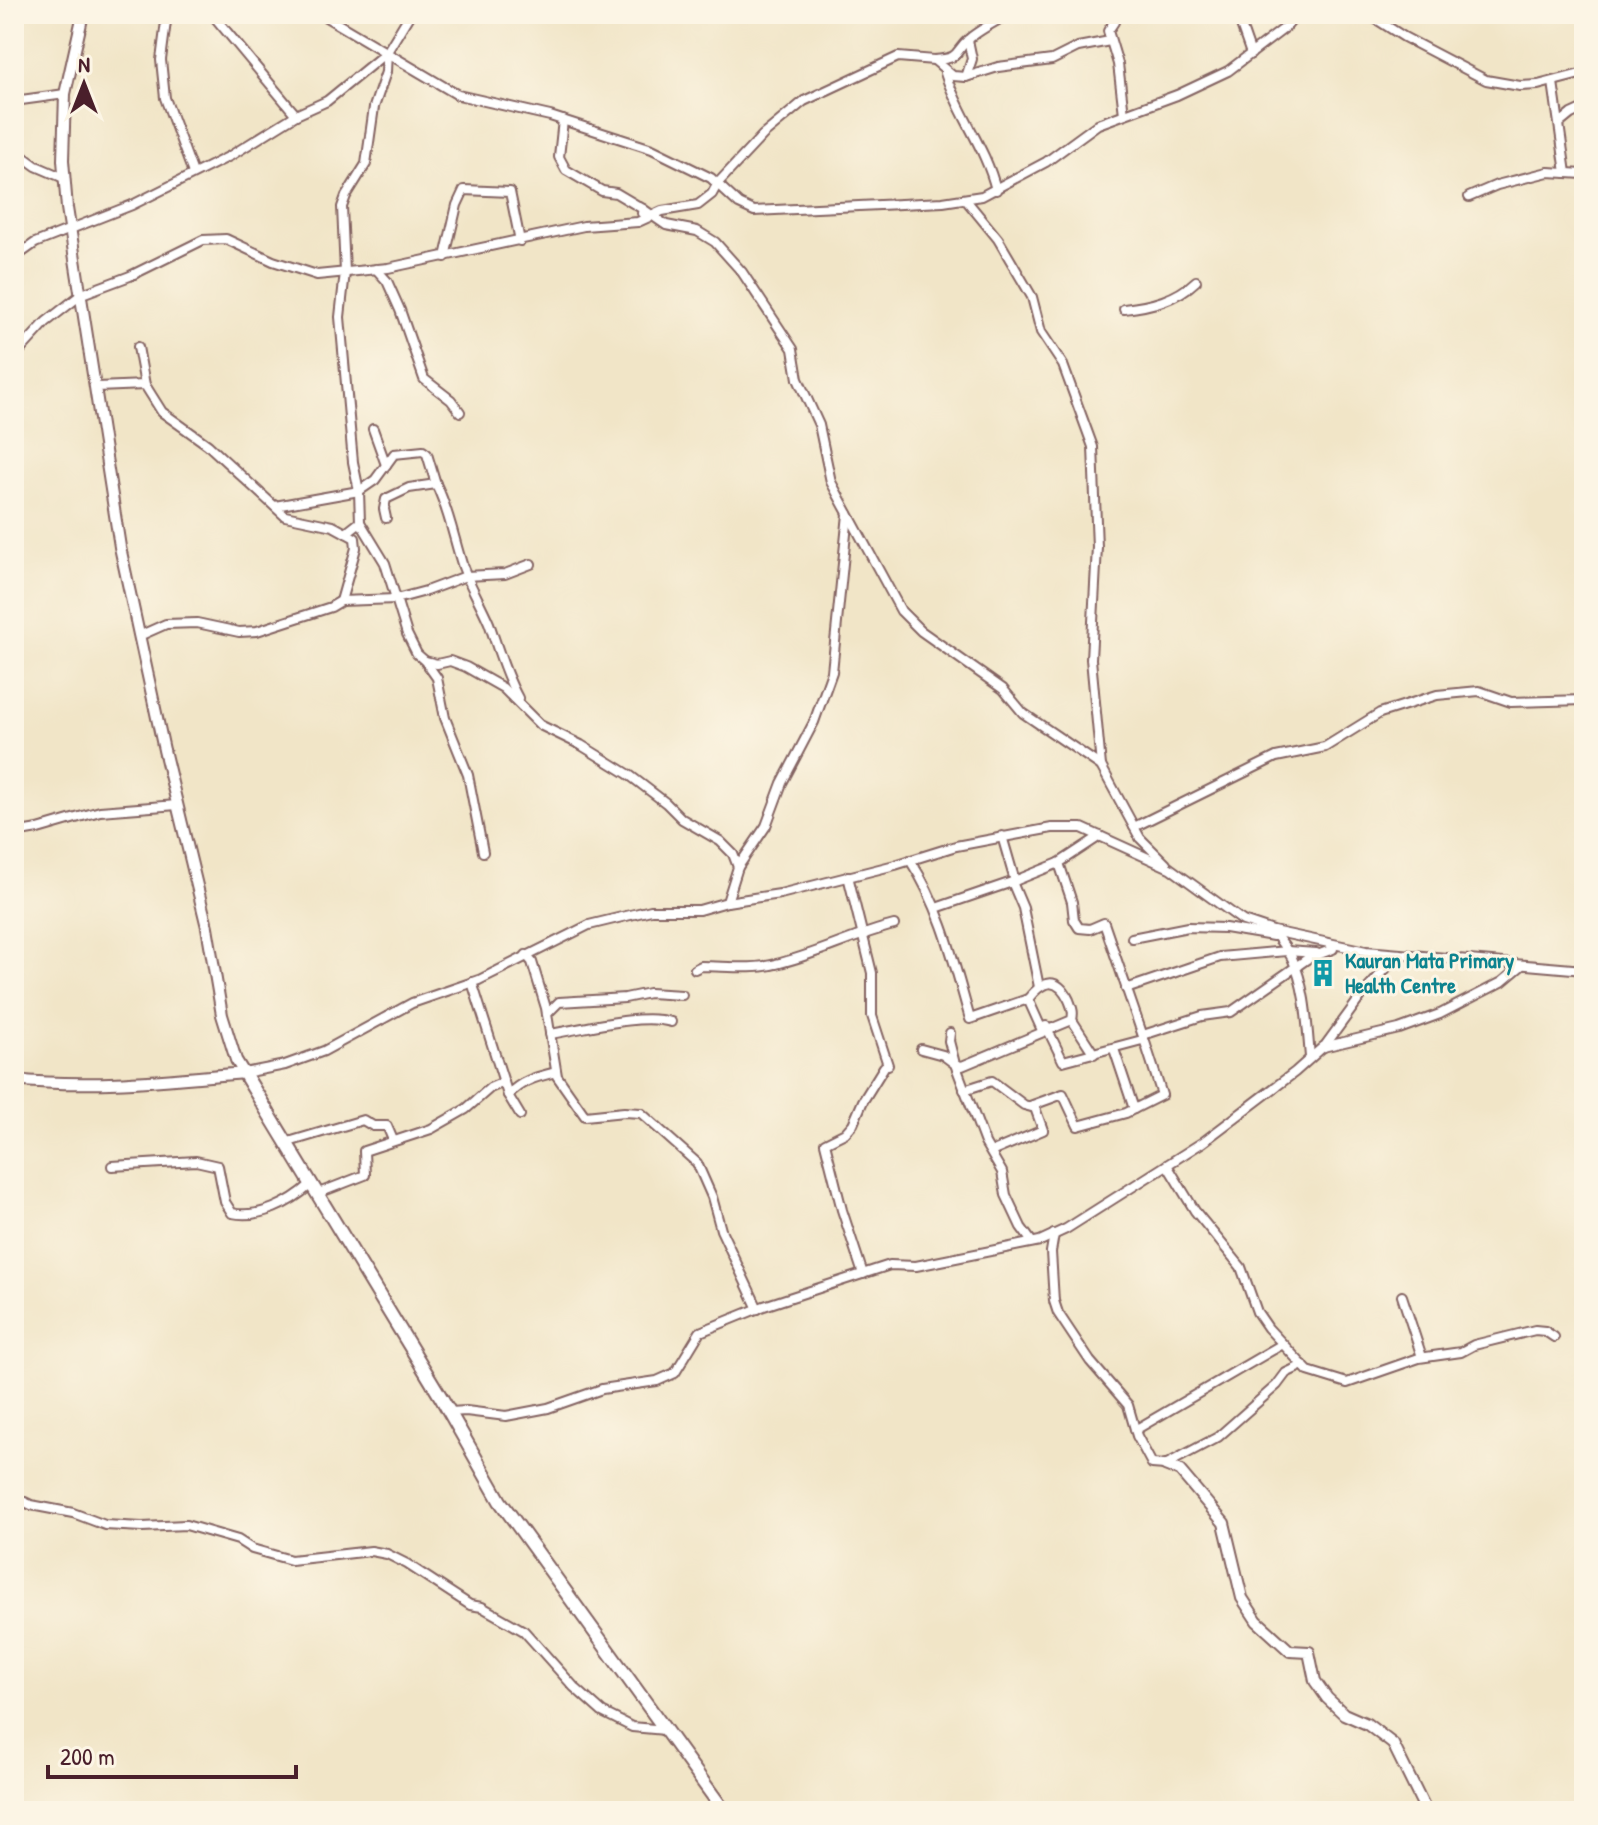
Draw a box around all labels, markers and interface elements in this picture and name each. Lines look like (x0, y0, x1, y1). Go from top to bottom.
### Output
north arrow (44, 44, 124, 124)
text: N (78, 49, 90, 79)
place label: Kauran Mata Primary Health Centre (1345, 945, 1515, 1000)
building icon: Kauran Mata Primary Health Centre (1308, 958, 1338, 988)
scale bar (48, 1729, 296, 1779)
text: 200 m (60, 1740, 115, 1772)

